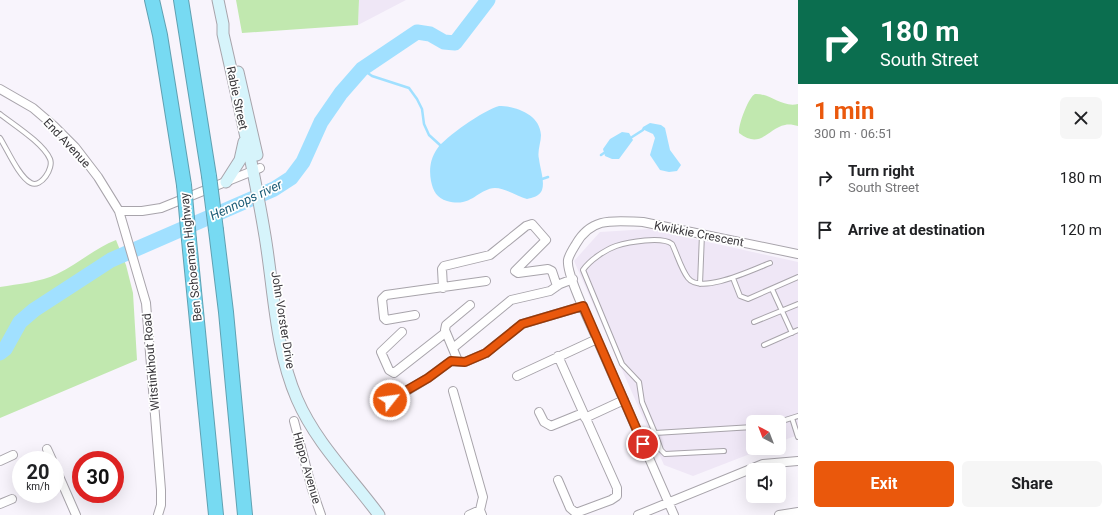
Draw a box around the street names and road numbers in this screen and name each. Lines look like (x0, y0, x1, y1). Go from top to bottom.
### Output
street label: Rabie Street (223, 65, 251, 131)
street label: End Avenue (41, 115, 93, 171)
street label: Ben Schoeman Highway (177, 192, 205, 322)
street label: Kwikkie Crescent (653, 218, 745, 250)
street label: John Vorster Drive (268, 270, 298, 370)
street label: Witstinkhout Road (140, 313, 162, 411)
street label: Hippo Avenue (290, 430, 324, 506)

